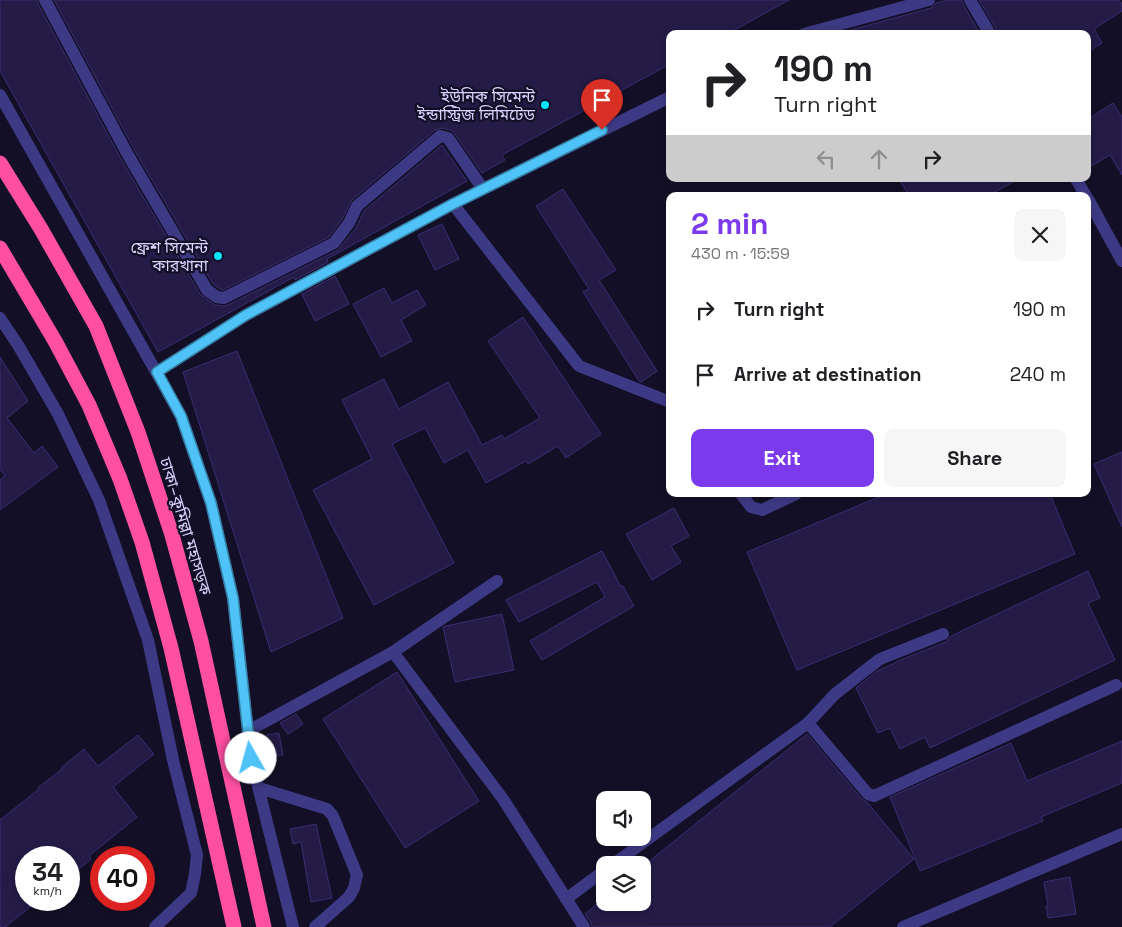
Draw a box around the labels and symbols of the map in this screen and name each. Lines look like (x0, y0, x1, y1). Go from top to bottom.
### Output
pin (581, 79, 623, 130)
place label: ইউনিক সিমেন্ট ইন্ডাস্ট্রিজ লিমিটেড (416, 86, 536, 125)
marker: ইউনিক সিমেন্ট ইন্ডাস্ট্রিজ লিমিটেড (539, 99, 551, 111)
place label: ফ্রেশ সিমেন্ট কারখানা (131, 237, 209, 276)
marker: ফ্রেশ সিমেন্ট কারখানা (212, 250, 224, 262)
street label: ঢাকা–কুমিল্লা মহাসড়ক (154, 454, 217, 598)
position arrow (224, 731, 276, 783)
speed limit sign: 40 (90, 846, 155, 911)

